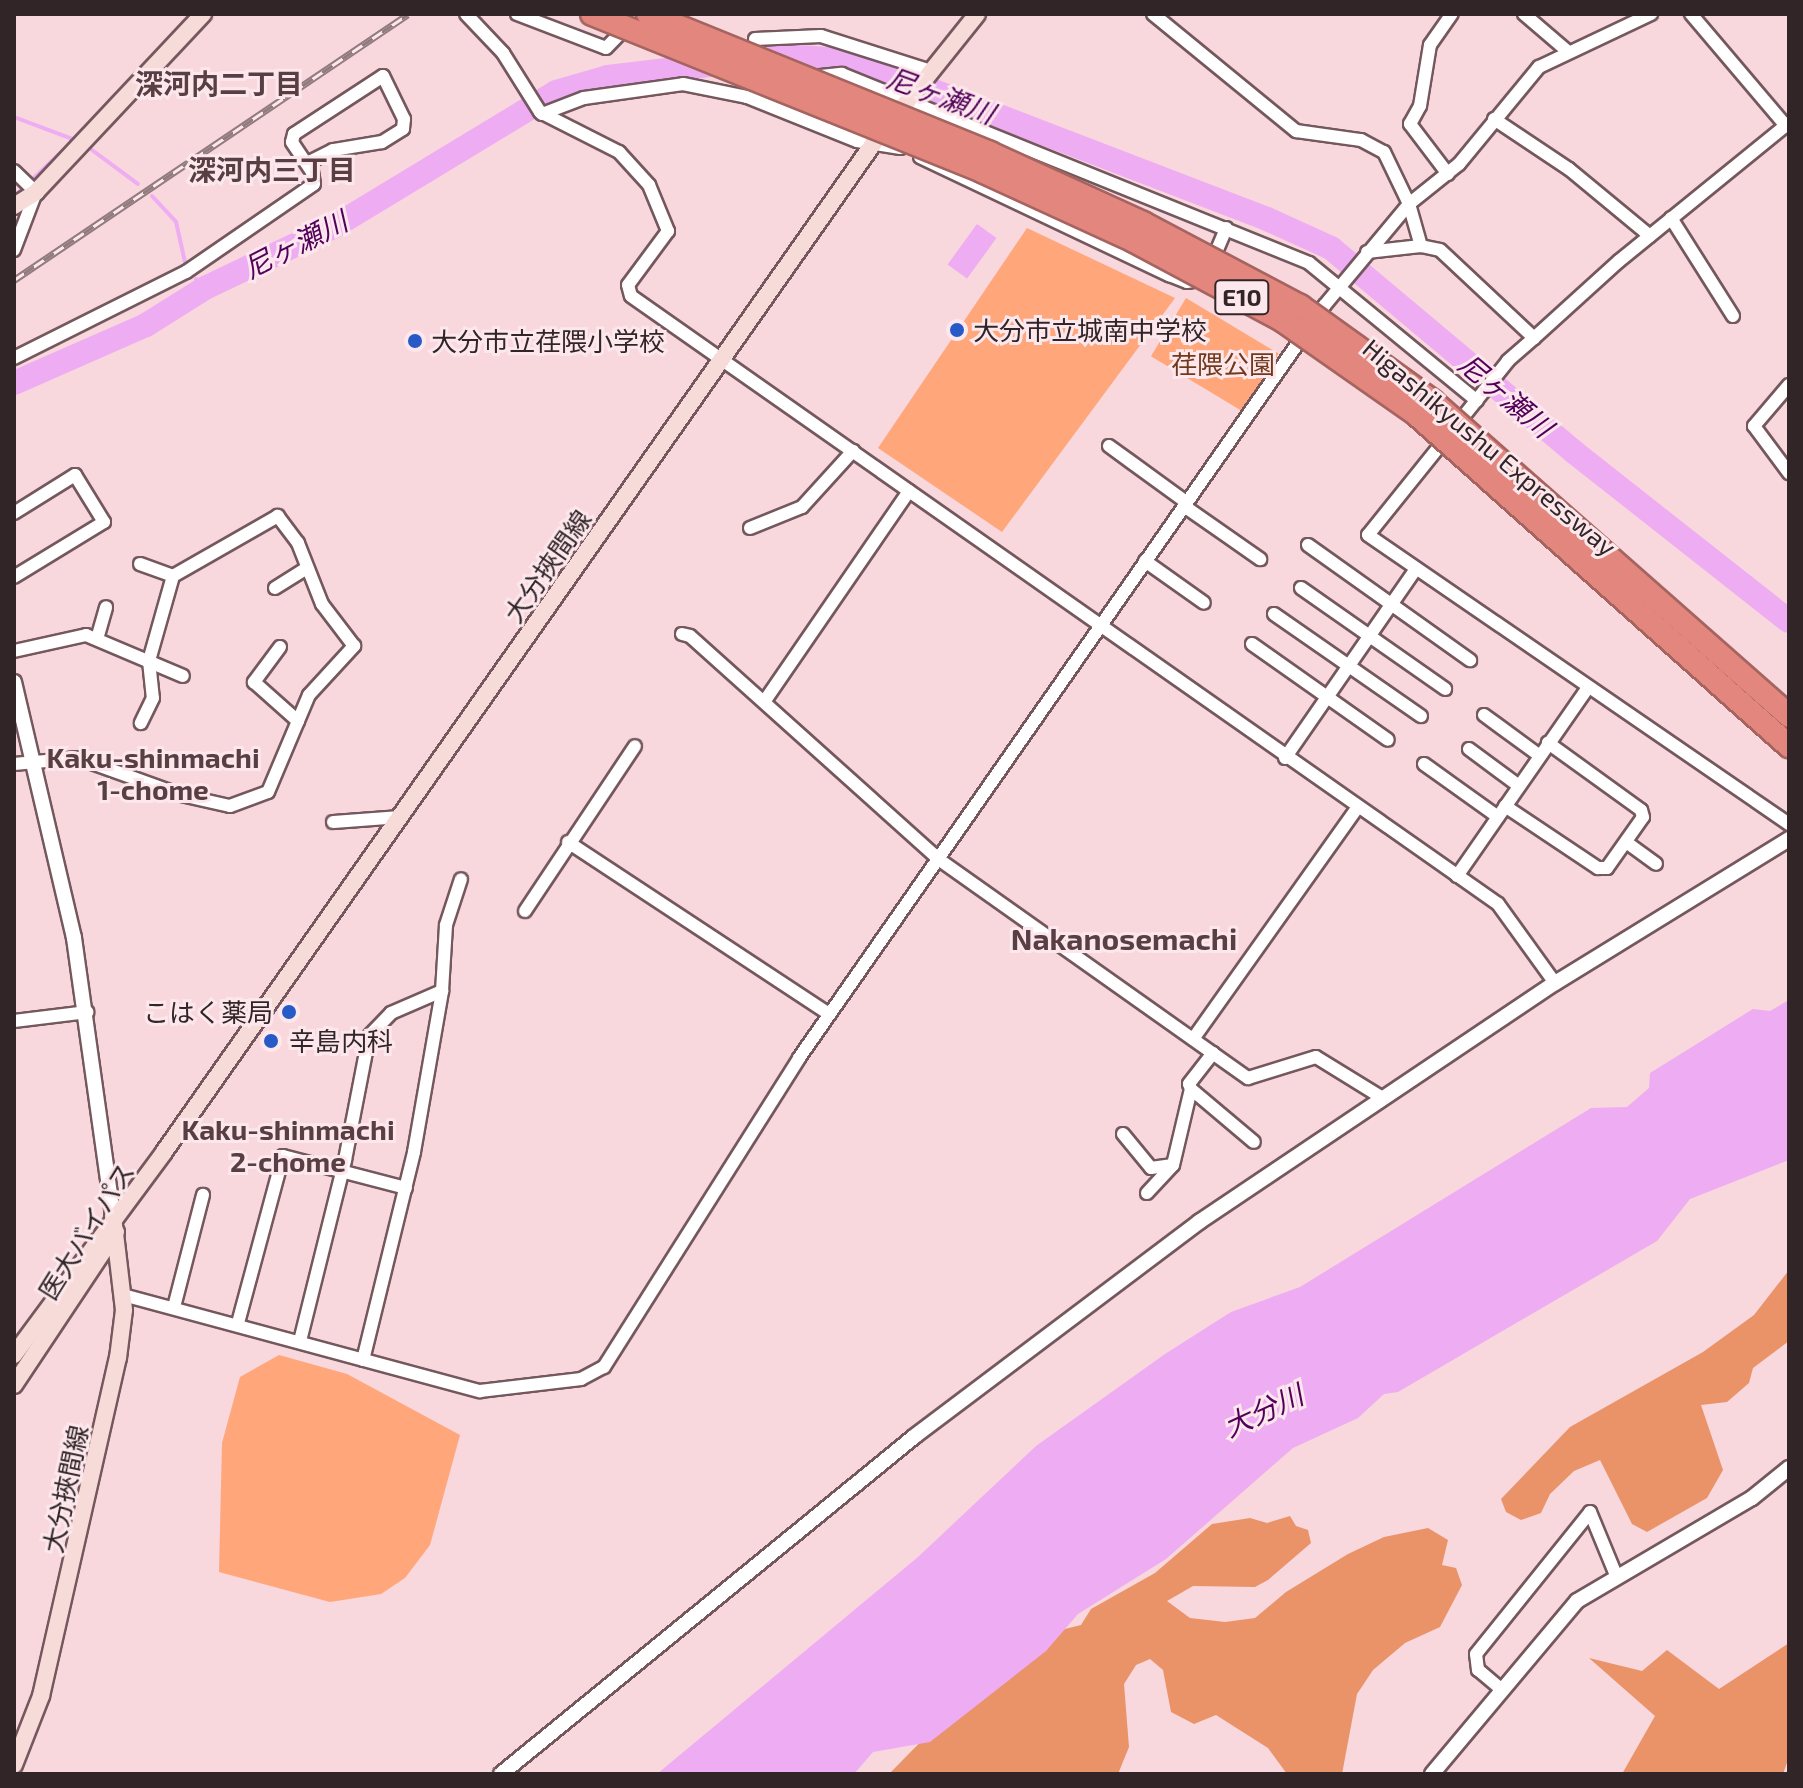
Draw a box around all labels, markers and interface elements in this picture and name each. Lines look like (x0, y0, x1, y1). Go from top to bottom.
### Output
water label: 尼ヶ瀬川 (883, 60, 999, 130)
district label: 深河内二丁目 (135, 66, 303, 100)
district label: 深河内三丁目 (188, 152, 356, 186)
water label: 尼ヶ瀬川 (237, 204, 353, 284)
road number: E10 (1214, 277, 1270, 317)
place label: 大分市立城南中学校 (973, 314, 1207, 346)
marker: 大分市立城南中学校 (948, 321, 966, 339)
place label: 大分市立荏隈小学校 (431, 325, 665, 357)
marker: 大分市立荏隈小学校 (406, 332, 424, 350)
street label: Higashikyushu Expressway (1357, 332, 1623, 562)
water label: 尼ヶ瀬川 (1452, 346, 1560, 444)
park label: 荏隈公園 (1171, 348, 1275, 380)
street label: 大分挾間線 (497, 504, 597, 628)
district label: Kaku-shinmachi 1-chome (46, 740, 260, 806)
district label: Nakanosemachi (1011, 920, 1237, 956)
place label: こはく薬局 (143, 996, 273, 1028)
marker: こはく薬局 (280, 1003, 298, 1021)
place label: 辛島内科 (289, 1025, 393, 1057)
marker: 辛島内科 (260, 1030, 282, 1052)
district label: Kaku-shinmachi 2-chome (181, 1112, 395, 1178)
street label: 医大バイパス (31, 1157, 141, 1305)
water label: 大分川 (1218, 1377, 1308, 1443)
street label: 大分挾間線 (36, 1422, 94, 1556)

